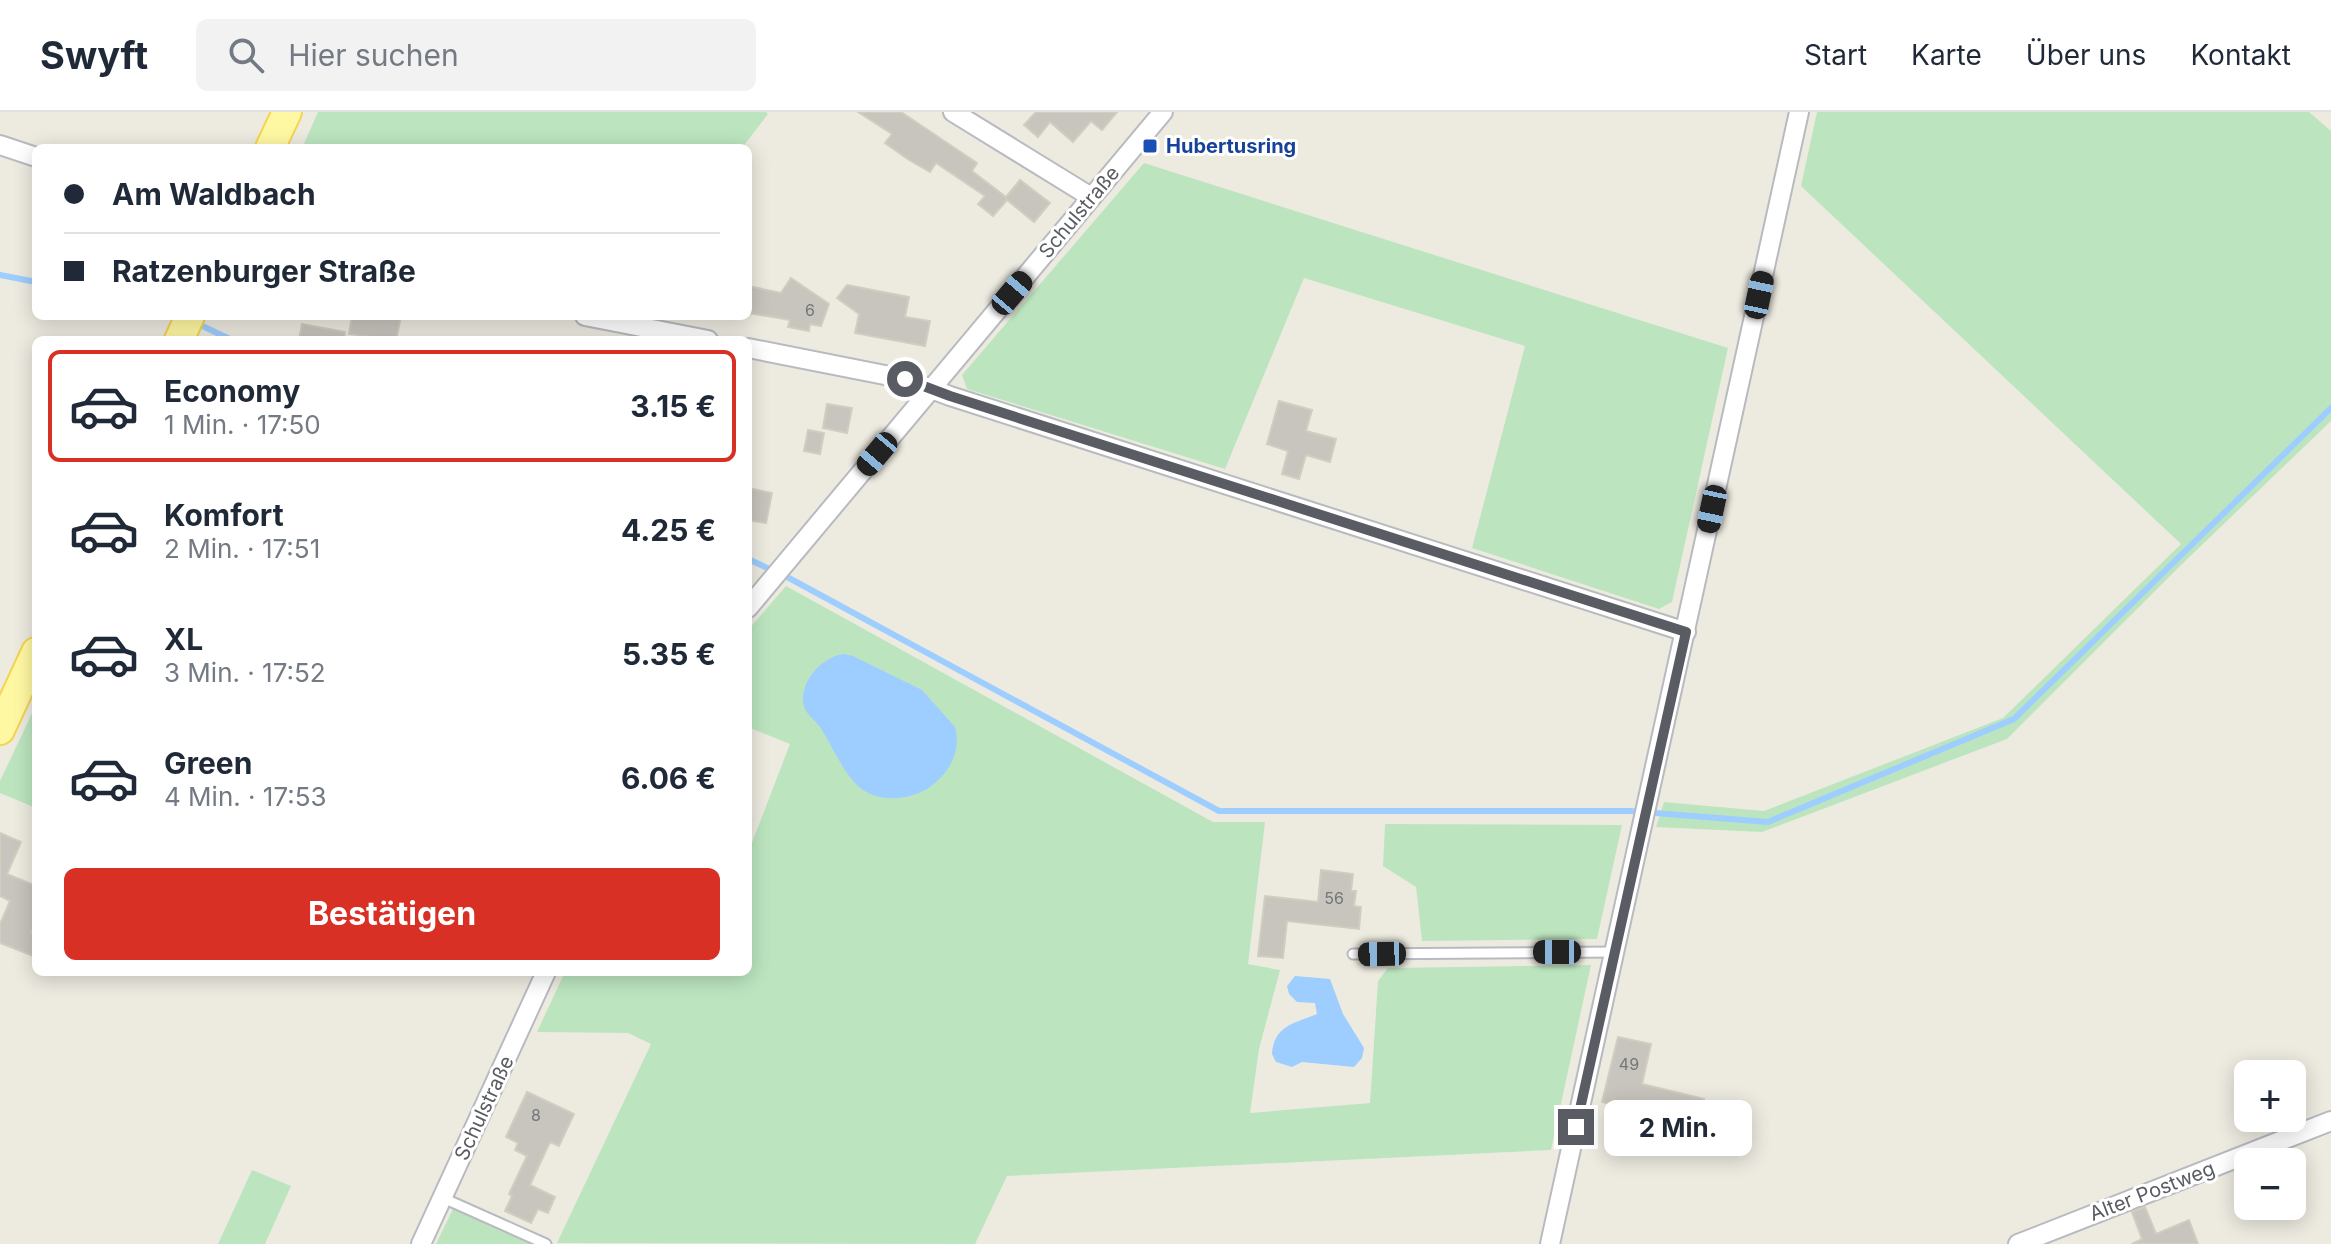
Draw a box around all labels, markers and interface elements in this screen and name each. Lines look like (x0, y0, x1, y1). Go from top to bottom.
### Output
search box (196, 19, 756, 91)
text: Swyft (40, 32, 148, 78)
icon: search (224, 33, 268, 77)
text: Hier suchen (288, 37, 459, 73)
text: Start (1804, 38, 1867, 72)
text: Karte (1911, 38, 1982, 72)
text: Über uns (2026, 38, 2146, 72)
text: Kontakt (2190, 38, 2291, 72)
place label: Hubertusring (1166, 134, 1296, 158)
marker: Hubertusring (1141, 137, 1159, 155)
street label: Schulstraße (1034, 161, 1124, 263)
text: Am Waldbach (112, 176, 316, 212)
text: Ratzenburger Straße (112, 253, 416, 289)
car (987, 267, 1037, 319)
car (1742, 269, 1776, 321)
house number: 6 (805, 300, 815, 320)
route start (887, 361, 923, 397)
icon: car (68, 370, 140, 442)
text: Economy (164, 373, 300, 409)
text: 3.15 € (630, 388, 716, 424)
text: 1 Min. · 17:50 (164, 409, 321, 440)
car (852, 428, 902, 480)
car (1695, 483, 1729, 535)
icon: car (68, 494, 140, 566)
text: Komfort (164, 497, 284, 533)
text: 4.25 € (621, 512, 716, 548)
text: 2 Min. · 17:51 (164, 533, 320, 564)
icon: car (68, 618, 140, 690)
text: XL (164, 621, 203, 657)
text: 5.35 € (622, 636, 716, 672)
text: 3 Min. · 17:52 (164, 657, 326, 688)
icon: car (68, 742, 140, 814)
text: Green (164, 745, 252, 781)
text: 6.06 € (621, 760, 716, 796)
text: 4 Min. · 17:53 (164, 781, 327, 812)
button: Bestätigen (64, 868, 720, 960)
house number: 56 (1324, 888, 1344, 908)
car (1533, 940, 1581, 964)
car (1358, 942, 1406, 966)
street label: Schulstraße (449, 1052, 519, 1164)
house number: 49 (1619, 1054, 1639, 1074)
map controls (2234, 1060, 2306, 1220)
button: + (2234, 1060, 2306, 1132)
callout: 2 Min. (1604, 1099, 1752, 1155)
house number: 8 (531, 1105, 541, 1125)
route end (1558, 1109, 1594, 1145)
text: 2 Min. (1639, 1112, 1717, 1143)
button: − (2234, 1148, 2306, 1220)
street label: Alter Postweg (2086, 1156, 2218, 1226)

